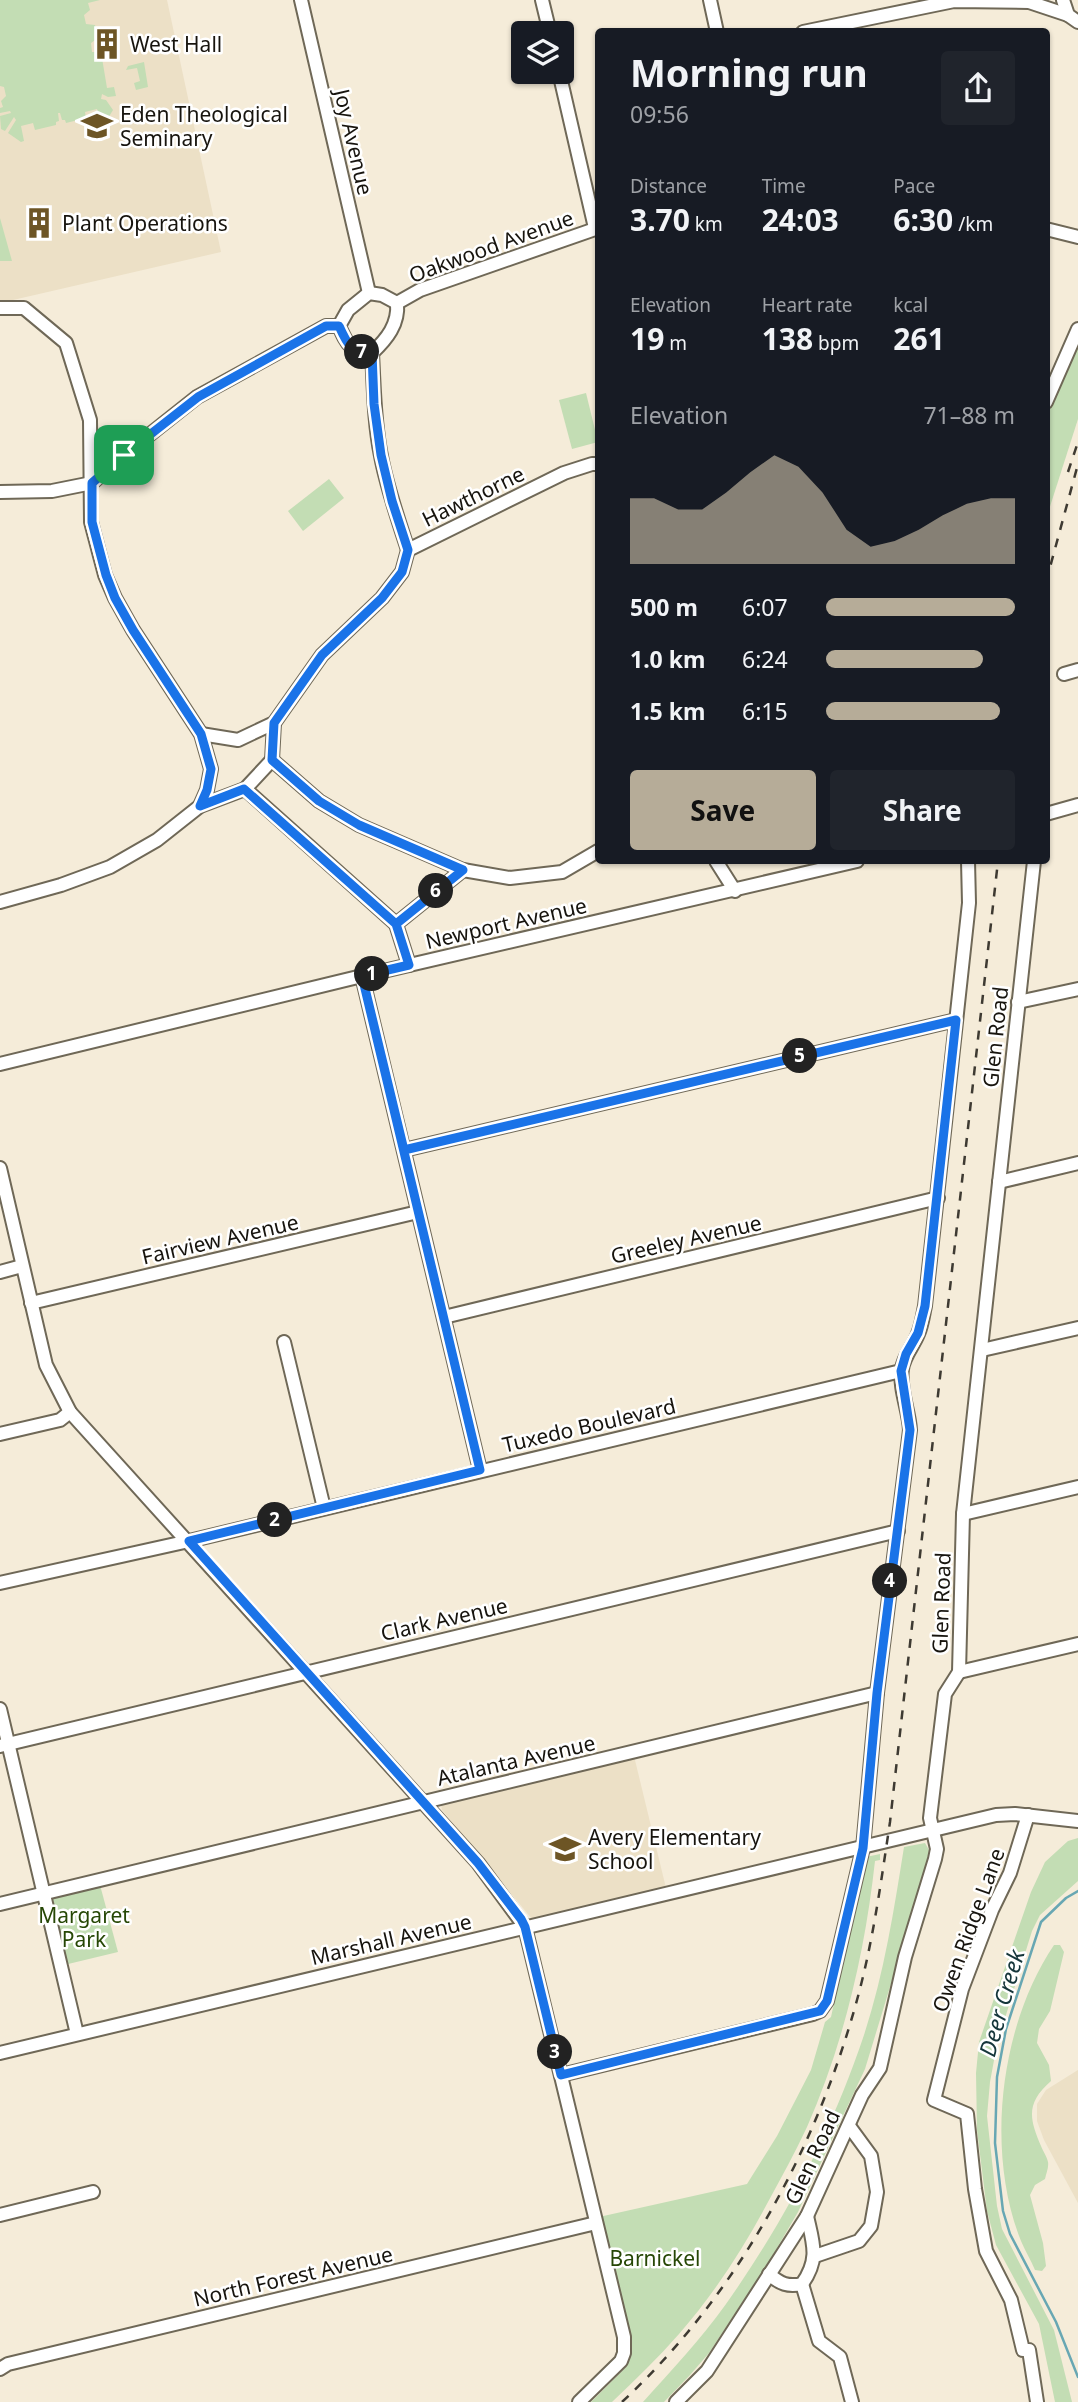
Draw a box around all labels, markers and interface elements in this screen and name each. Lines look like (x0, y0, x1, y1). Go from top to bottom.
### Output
map controls (511, 21, 574, 84)
button: layers (511, 21, 574, 84)
building icon: West Hall (90, 27, 124, 61)
place label: West Hall (130, 30, 222, 58)
text: Morning run (630, 46, 868, 98)
button: share (941, 51, 1015, 125)
street label: Joy Avenue (328, 84, 380, 198)
text: 09:56 (630, 98, 689, 130)
place label: Eden Theological Seminary (120, 100, 288, 152)
school or university icon: Eden Theological Seminary (80, 109, 114, 143)
text: Distance (630, 173, 707, 199)
text: Time (762, 173, 806, 199)
text: Pace (893, 173, 935, 199)
text: 3.70 (630, 199, 690, 240)
text: 24:03 (762, 199, 839, 240)
text: 6:30 (893, 199, 953, 240)
street label: Oakwood Avenue (405, 203, 577, 289)
building icon: Plant Operations (22, 206, 56, 240)
place label: Plant Operations (62, 209, 228, 237)
text: km (690, 211, 723, 237)
text: /km (953, 211, 993, 237)
text: Elevation (630, 292, 711, 318)
text: Heart rate (762, 292, 852, 318)
text: kcal (893, 292, 928, 318)
text: 19 (630, 318, 664, 359)
text: 138 (762, 318, 813, 359)
text: 261 (893, 318, 945, 359)
text: m (664, 330, 687, 356)
text: bpm (813, 330, 859, 356)
pin: 7 (344, 334, 380, 370)
text: 7 (356, 338, 367, 364)
text: Elevation (630, 399, 728, 431)
text: 71–88 m (923, 399, 1015, 431)
pin (94, 425, 154, 485)
icon: arrive (105, 436, 143, 474)
street label: Hawthorne (417, 459, 529, 533)
text: 500 m (630, 591, 698, 623)
text: 6:07 (742, 591, 788, 623)
text: 1.0 km (630, 643, 705, 675)
text: 6:24 (742, 643, 788, 675)
text: 1.5 km (630, 695, 705, 727)
text: 6:15 (742, 695, 788, 727)
button: Save (630, 770, 816, 850)
button: Share (830, 770, 1015, 850)
pin: 6 (418, 874, 453, 908)
text: 6 (430, 877, 441, 903)
street label: Newport Avenue (422, 891, 590, 955)
pin: 1 (354, 956, 390, 992)
text: 1 (366, 960, 377, 986)
street label: Glen Road (976, 985, 1014, 1089)
pin: 5 (782, 1038, 818, 1074)
text: 5 (794, 1042, 805, 1068)
street label: Fairview Avenue (139, 1207, 301, 1271)
street label: Greeley Avenue (608, 1208, 764, 1270)
street label: Tuxedo Boulevard (500, 1391, 678, 1459)
pin: 2 (258, 1502, 292, 1538)
text: 2 (269, 1506, 280, 1532)
street label: Glen Road (925, 1552, 957, 1654)
pin: 4 (872, 1564, 908, 1598)
text: 4 (884, 1567, 895, 1593)
street label: Clark Avenue (378, 1591, 510, 1647)
street label: Atalanta Avenue (434, 1728, 598, 1792)
place label: Avery Elementary School (588, 1823, 761, 1875)
school or university icon: Avery Elementary School (548, 1832, 582, 1866)
street label: Owen Ridge Lane (925, 1844, 1011, 2016)
park label: Margaret Park (38, 1901, 130, 1953)
street label: Marshall Avenue (308, 1907, 474, 1971)
water label: Deer Creek (970, 1944, 1032, 2060)
pin: 3 (538, 2035, 572, 2070)
text: 3 (549, 2038, 560, 2064)
street label: Glen Road (778, 2105, 846, 2209)
street label: North Forest Avenue (191, 2239, 395, 2313)
park label: Barnickel (609, 2244, 701, 2272)

